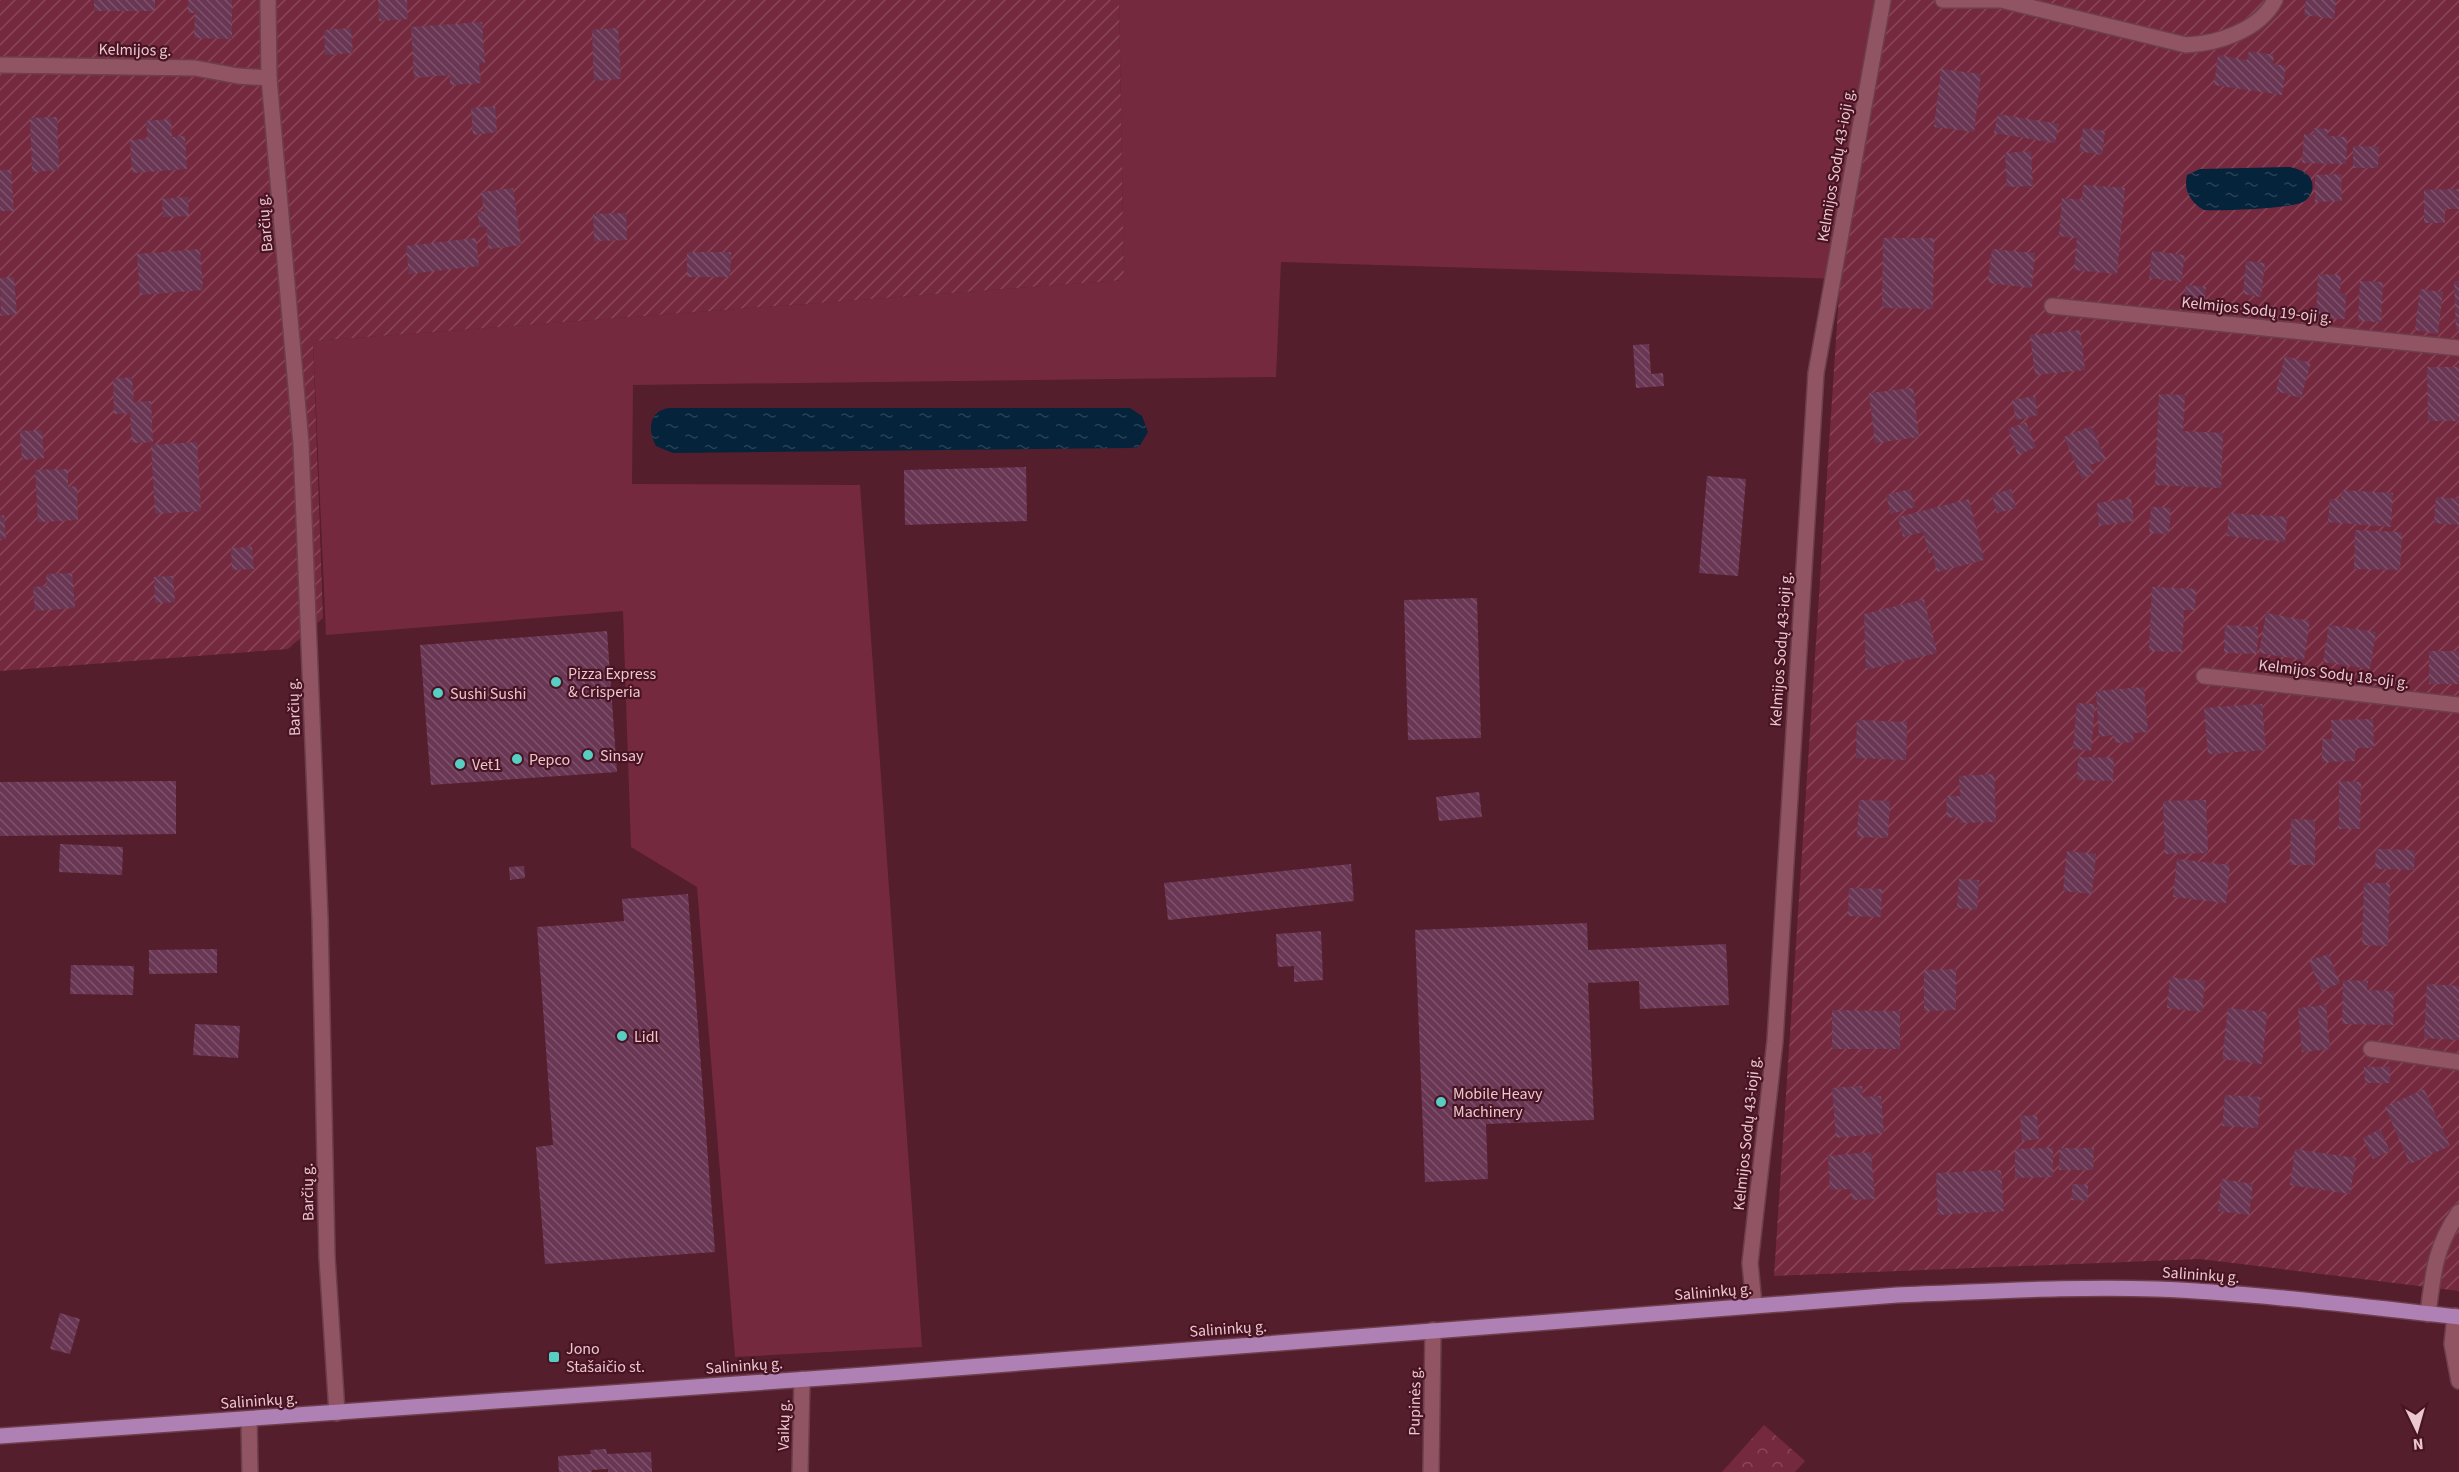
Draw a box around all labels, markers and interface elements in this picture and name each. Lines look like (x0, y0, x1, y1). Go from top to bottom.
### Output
street label: Kelmijos g. (98, 38, 172, 62)
street label: Kelmijos Sodų 43-ioji g. (1812, 87, 1860, 244)
street label: Barčių g. (252, 193, 278, 253)
street label: Kelmijos Sodų 19-oji g. (2180, 291, 2333, 329)
street label: Kelmijos Sodų 43-ioji g. (1765, 571, 1797, 727)
street label: Kelmijos Sodų 18-oji g. (2257, 654, 2410, 694)
place label: Pizza Express & Crisperia (568, 663, 656, 703)
marker: Pizza Express & Crisperia (549, 675, 563, 689)
street label: Barčių g. (282, 678, 306, 736)
place label: Sushi Sushi (450, 683, 526, 705)
marker: Sushi Sushi (431, 686, 445, 700)
place label: Sinsay (600, 745, 644, 767)
marker: Sinsay (581, 748, 595, 762)
place label: Pepco (529, 749, 570, 771)
marker: Pepco (510, 752, 524, 766)
place label: Vet1 (472, 754, 501, 776)
marker: Vet1 (453, 757, 467, 771)
place label: Lidl (634, 1026, 659, 1048)
marker: Lidl (615, 1029, 629, 1043)
street label: Kelmijos Sodų 43-ioji g. (1728, 1055, 1766, 1212)
place label: Mobile Heavy Machinery (1453, 1083, 1543, 1123)
marker: Mobile Heavy Machinery (1434, 1095, 1448, 1109)
street label: Barčių g. (296, 1163, 320, 1221)
street label: Salininkų g. (2161, 1261, 2240, 1289)
street label: Salininkų g. (1673, 1278, 1753, 1306)
street label: Salininkų g. (1189, 1315, 1268, 1343)
place label: Jono Stašaičio st. (566, 1338, 645, 1378)
marker: Jono Stašaičio st. (547, 1350, 561, 1364)
street label: Salininkų g. (705, 1352, 784, 1380)
street label: Pupinės g. (1403, 1366, 1427, 1436)
street label: Salininkų g. (220, 1387, 299, 1415)
street label: Vaikų g. (773, 1399, 795, 1451)
north arrow (2387, 1400, 2447, 1460)
text: N (2412, 1433, 2424, 1455)

